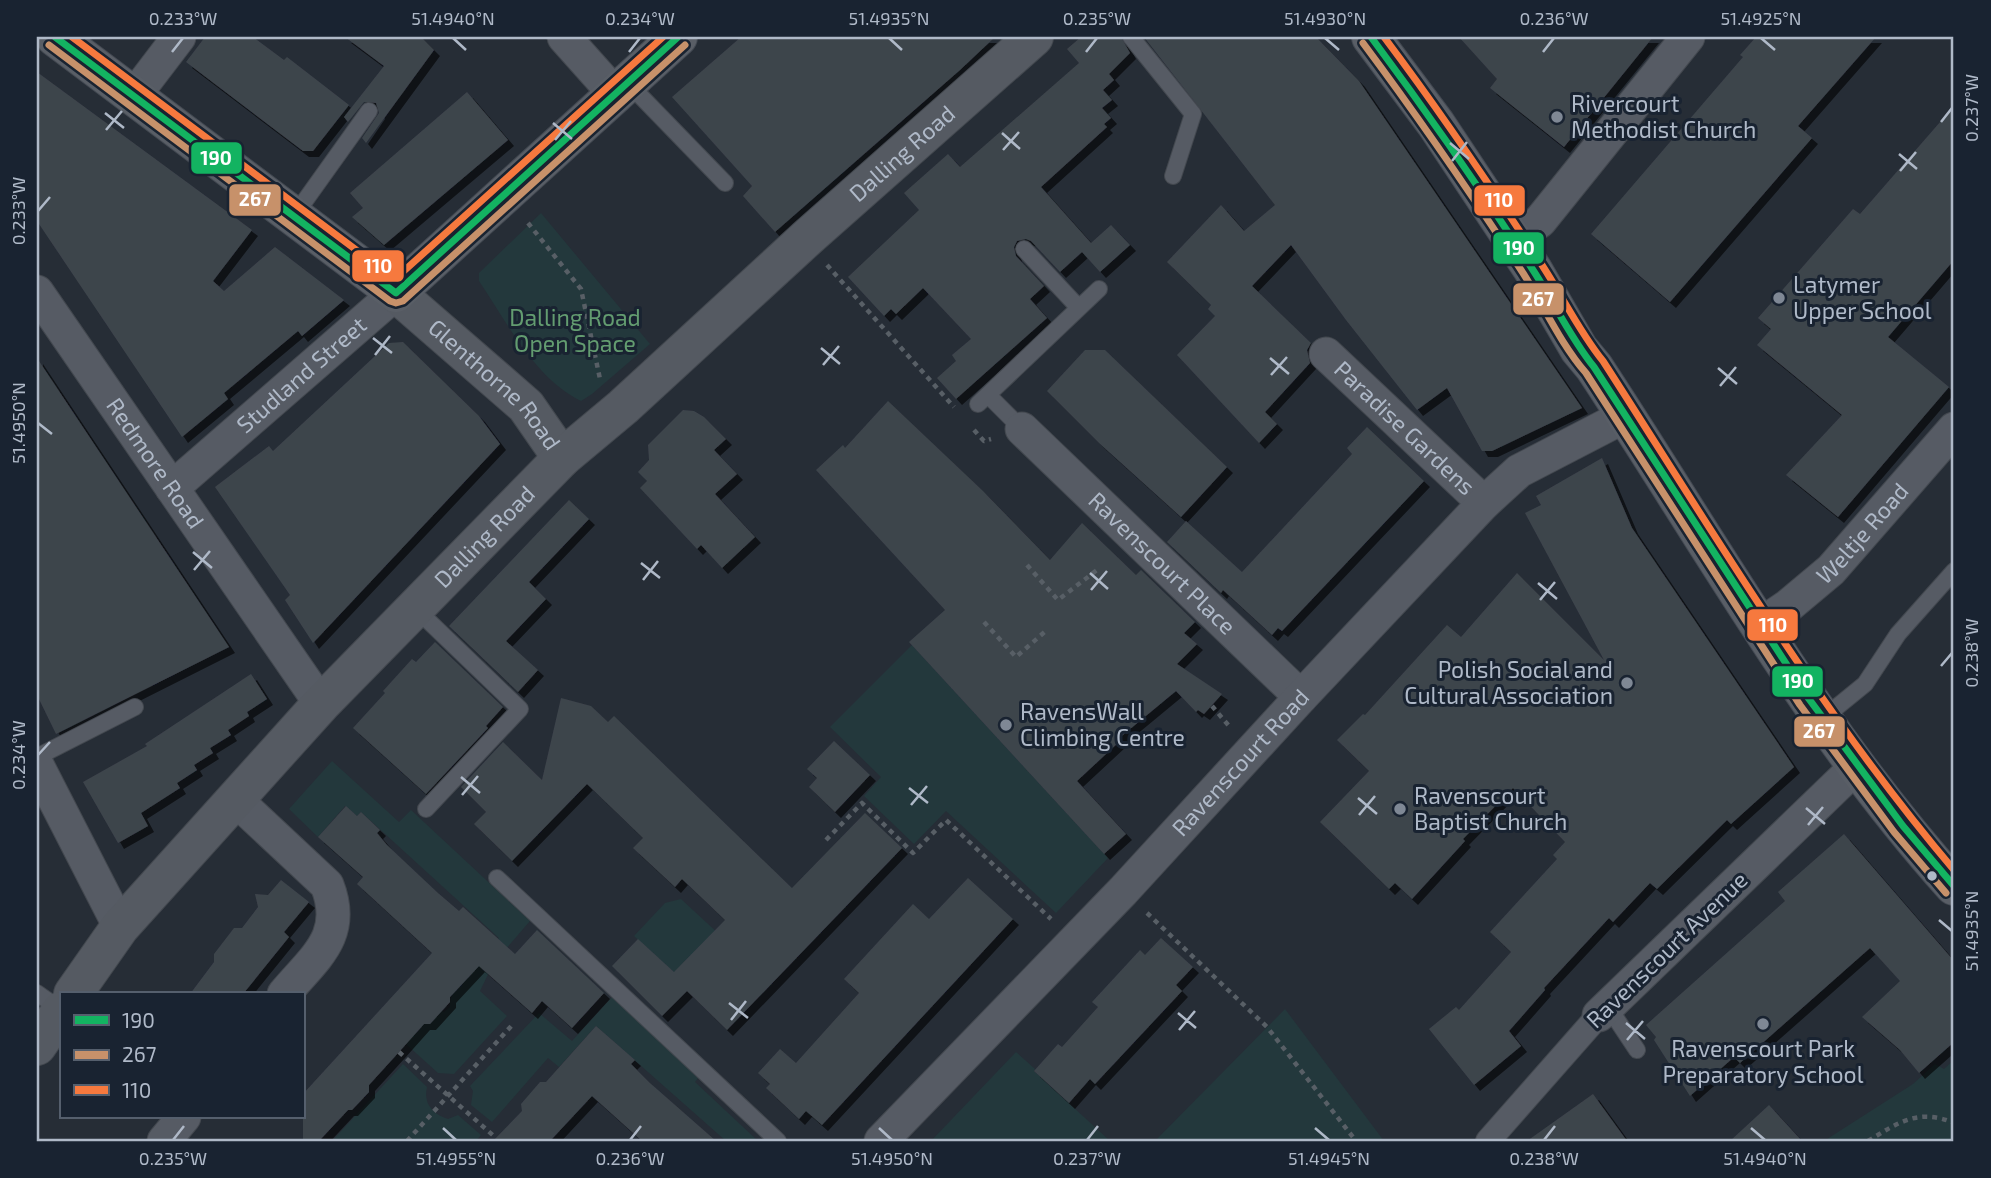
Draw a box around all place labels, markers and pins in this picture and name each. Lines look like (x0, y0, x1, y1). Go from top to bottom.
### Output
place label: Rivercourt Methodist Church (1571, 89, 1756, 143)
marker: Rivercourt Methodist Church (1549, 109, 1565, 125)
place label: Latymer Upper School (1793, 270, 1932, 324)
marker: Latymer Upper School (1771, 290, 1787, 306)
place label: Polish Social and Cultural Association (1404, 655, 1613, 709)
marker: Polish Social and Cultural Association (1619, 675, 1635, 691)
place label: RavensWall Climbing Centre (1020, 697, 1185, 751)
marker: RavensWall Climbing Centre (998, 717, 1014, 733)
place label: Ravenscourt Baptist Church (1414, 781, 1567, 835)
marker: Ravenscourt Baptist Church (1392, 801, 1408, 817)
unlabelled marker (1925, 869, 1939, 883)
marker: Ravenscourt Park Preparatory School (1755, 1016, 1771, 1032)
place label: Ravenscourt Park Preparatory School (1663, 1034, 1864, 1088)

